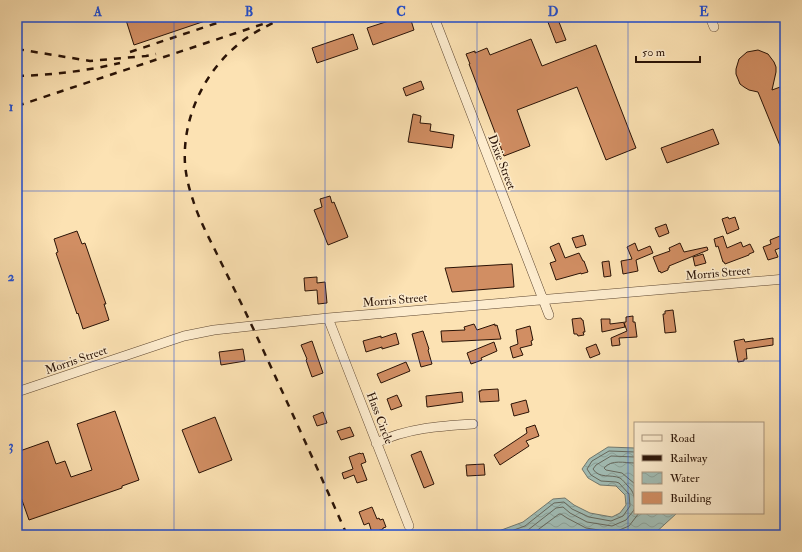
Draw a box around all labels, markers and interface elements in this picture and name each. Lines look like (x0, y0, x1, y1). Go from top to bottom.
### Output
text: A (93, 4, 103, 20)
text: B (245, 4, 253, 20)
text: C (396, 4, 406, 20)
text: D (548, 4, 559, 20)
text: E (699, 4, 709, 20)
scale bar (636, 38, 700, 64)
text: 50 m (642, 45, 666, 60)
text: 1 (9, 99, 14, 115)
street label: Dixie Street (484, 132, 519, 192)
street label: Morris Street (685, 263, 751, 284)
text: 2 (8, 269, 15, 285)
street label: Morris Street (362, 290, 428, 311)
street label: Morris Street (43, 343, 109, 378)
street label: Hass Circle (363, 390, 396, 446)
legend (634, 422, 764, 514)
text: Road (670, 431, 695, 446)
text: 3 (9, 438, 14, 454)
text: Railway (670, 451, 708, 466)
text: Water (669, 471, 700, 486)
text: Building (670, 491, 713, 506)

